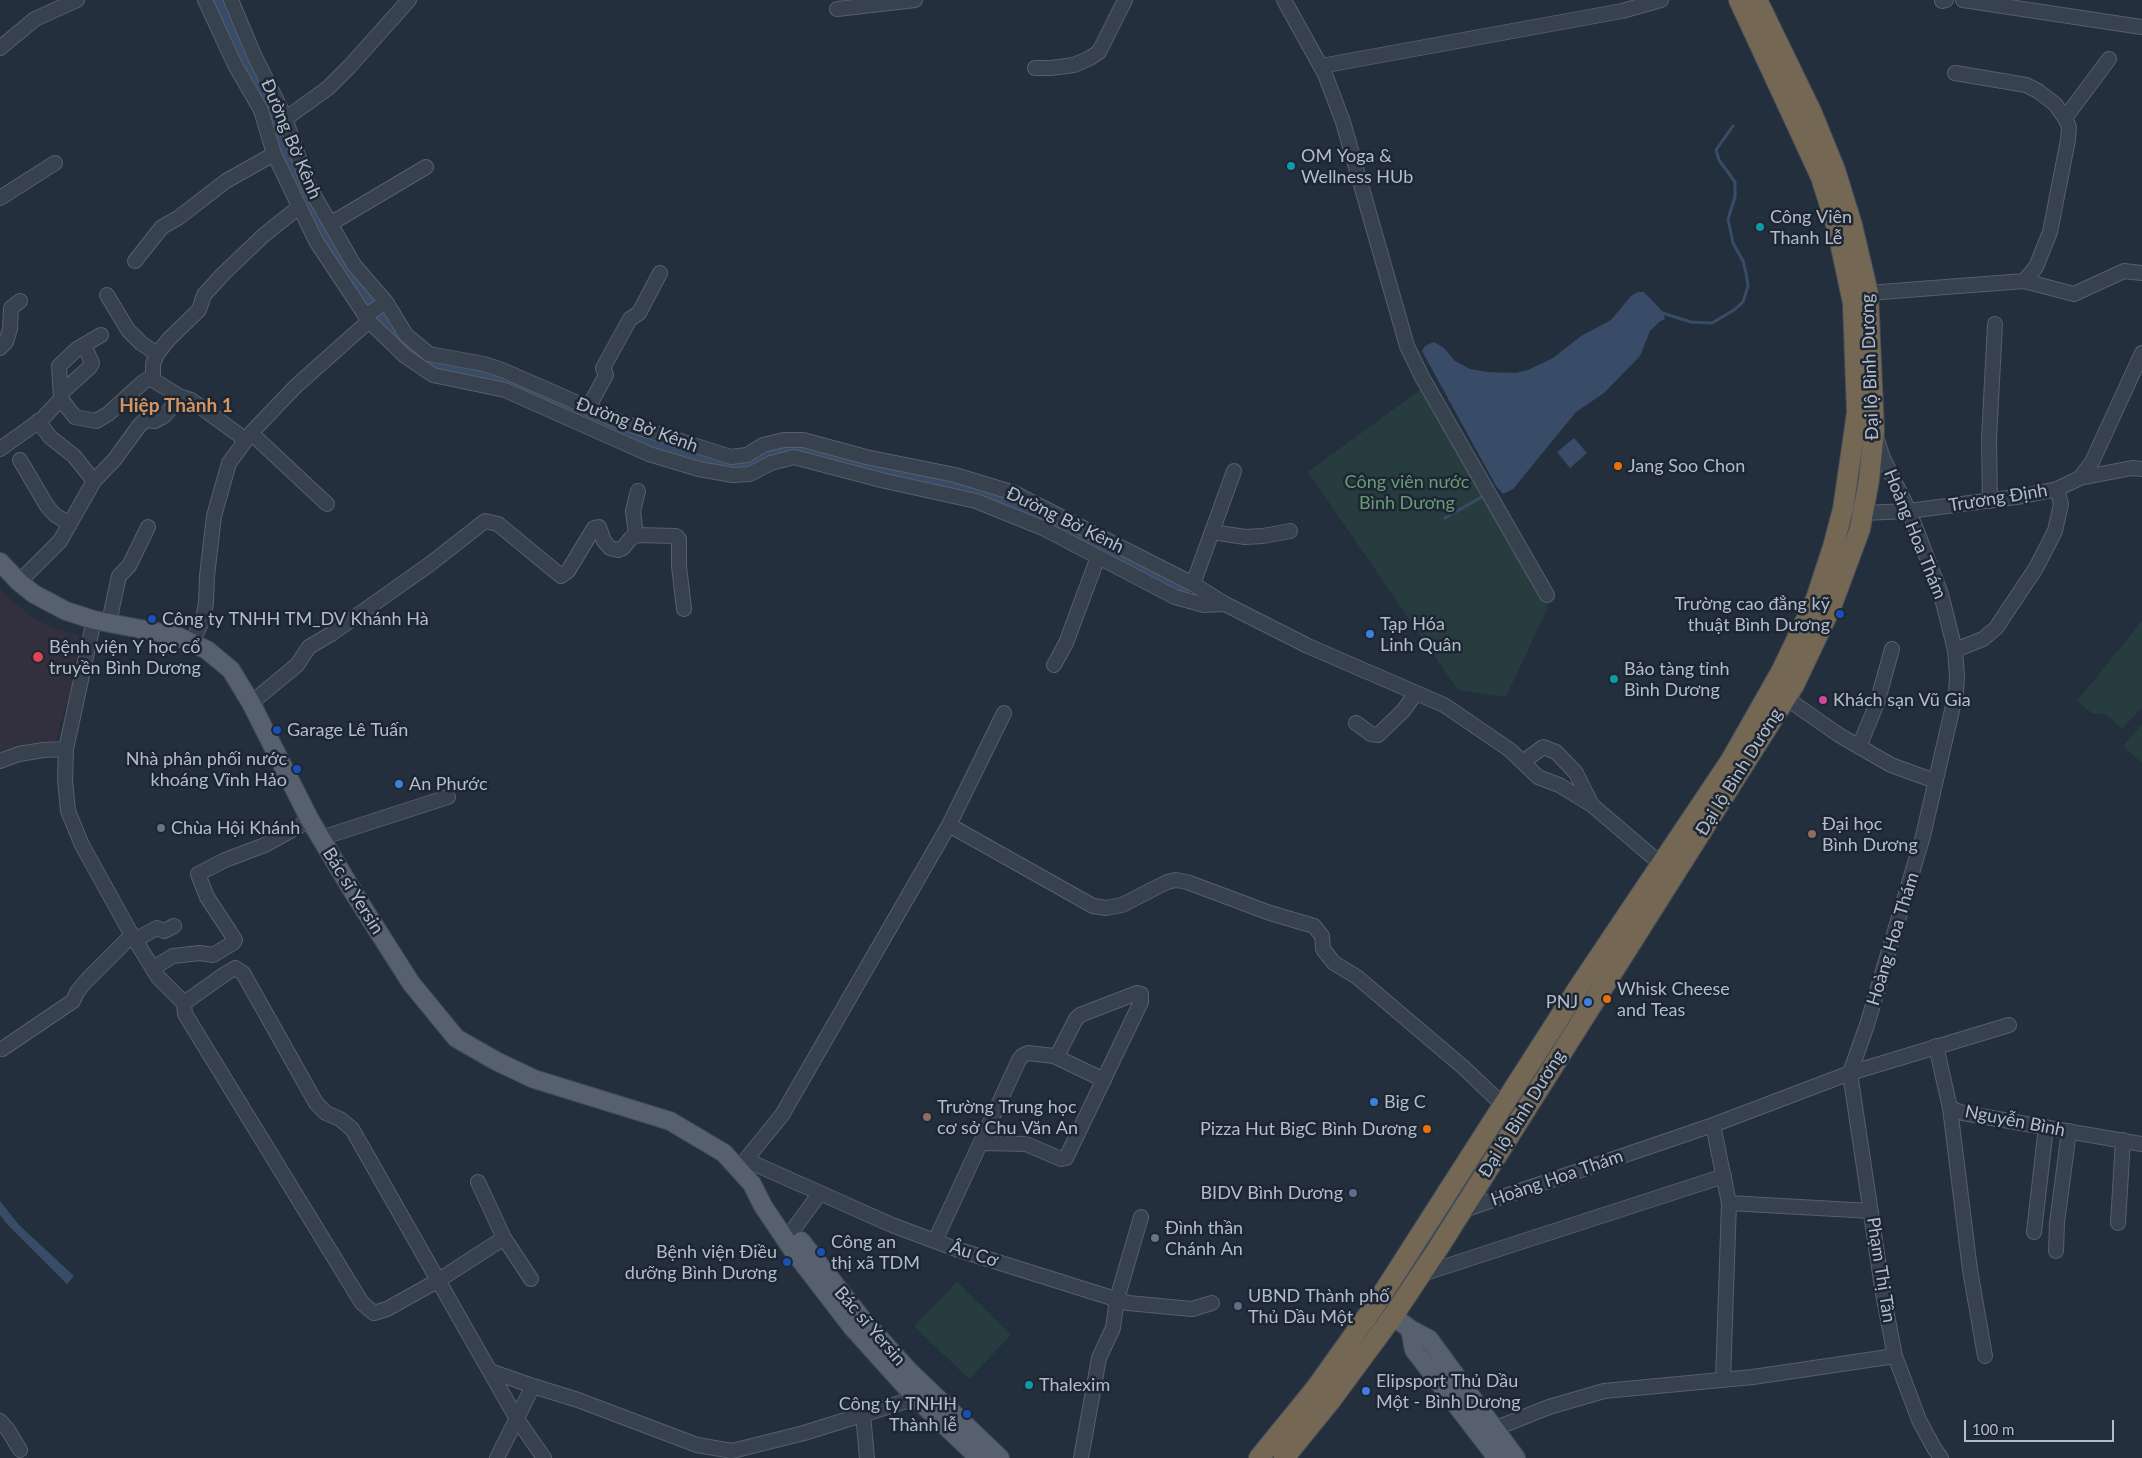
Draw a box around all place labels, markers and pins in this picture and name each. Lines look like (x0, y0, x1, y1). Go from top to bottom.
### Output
place label: OM Yoga & Wellness HUb (1301, 145, 1413, 188)
marker: OM Yoga & Wellness HUb (1285, 160, 1297, 172)
place label: Công Viên Thanh Lễ (1770, 206, 1852, 248)
marker: Công Viên Thanh Lễ (1754, 221, 1766, 233)
place label: Jang Soo Chon (1628, 455, 1745, 477)
marker: Jang Soo Chon (1612, 460, 1624, 472)
place label: Trường cao đẳng kỹ thuật Bình Dương (1675, 593, 1830, 636)
place label: Công ty TNHH TM_DV Khánh Hà (162, 608, 429, 630)
marker: Trường cao đẳng kỹ thuật Bình Dương (1834, 608, 1846, 620)
marker: Công ty TNHH TM_DV Khánh Hà (146, 613, 158, 625)
place label: Tạp Hóa Linh Quân (1380, 613, 1462, 656)
marker: Tạp Hóa Linh Quân (1364, 628, 1376, 640)
place label: Bệnh viện Y học cổ truyền Bình Dương (49, 636, 201, 679)
marker: Bệnh viện Y học cổ truyền Bình Dương (31, 650, 45, 664)
place label: Bảo tàng tỉnh Bình Dương (1624, 658, 1730, 701)
marker: Bảo tàng tỉnh Bình Dương (1608, 673, 1620, 685)
place label: Khách sạn Vũ Gia (1833, 689, 1971, 711)
marker: Khách sạn Vũ Gia (1817, 694, 1829, 706)
place label: Garage Lê Tuấn (287, 719, 408, 741)
marker: Garage Lê Tuấn (271, 724, 283, 736)
place label: Nhà phân phối nước khoáng Vĩnh Hảo (126, 748, 287, 791)
marker: Nhà phân phối nước khoáng Vĩnh Hảo (291, 763, 303, 775)
place label: An Phước (409, 773, 488, 795)
marker: An Phước (393, 778, 405, 790)
place label: Đại học Bình Dương (1822, 813, 1918, 856)
place label: Chùa Hội Khánh (171, 817, 300, 839)
marker: Chùa Hội Khánh (155, 822, 167, 834)
marker: Đại học Bình Dương (1806, 828, 1818, 840)
place label: Whisk Cheese and Teas (1617, 978, 1730, 1021)
place label: PNJ (1546, 991, 1578, 1013)
marker: Whisk Cheese and Teas (1601, 993, 1613, 1005)
marker: PNJ (1582, 996, 1594, 1008)
place label: Big C (1384, 1091, 1426, 1113)
place label: Trường Trung học cơ sở Chu Văn An (937, 1096, 1078, 1138)
marker: Big C (1368, 1096, 1380, 1108)
marker: Trường Trung học cơ sở Chu Văn An (921, 1111, 933, 1123)
place label: Pizza Hut BigC Bình Dương (1200, 1118, 1417, 1140)
marker: Pizza Hut BigC Bình Dương (1421, 1123, 1433, 1135)
place label: BIDV Bình Dương (1200, 1182, 1343, 1204)
marker: BIDV Bình Dương (1347, 1187, 1359, 1199)
place label: Đình thần Chánh An (1165, 1217, 1243, 1260)
place label: Công an thị xã TDM (831, 1231, 920, 1274)
marker: Đình thần Chánh An (1149, 1232, 1161, 1244)
place label: Bệnh viện Điều dưỡng Bình Dương (625, 1241, 777, 1284)
marker: Công an thị xã TDM (815, 1246, 827, 1258)
marker: Bệnh viện Điều dưỡng Bình Dương (781, 1256, 793, 1268)
place label: UBND Thành phố Thủ Dầu Một (1248, 1285, 1389, 1328)
marker: UBND Thành phố Thủ Dầu Một (1232, 1300, 1244, 1312)
place label: Elipsport Thủ Dầu Một - Bình Dương (1376, 1370, 1521, 1412)
place label: Thalexim (1039, 1374, 1110, 1396)
marker: Thalexim (1023, 1379, 1035, 1391)
marker: Elipsport Thủ Dầu Một - Bình Dương (1360, 1385, 1372, 1397)
place label: Công ty TNHH Thành lễ (839, 1393, 957, 1436)
marker: Công ty TNHH Thành lễ (961, 1408, 973, 1420)

